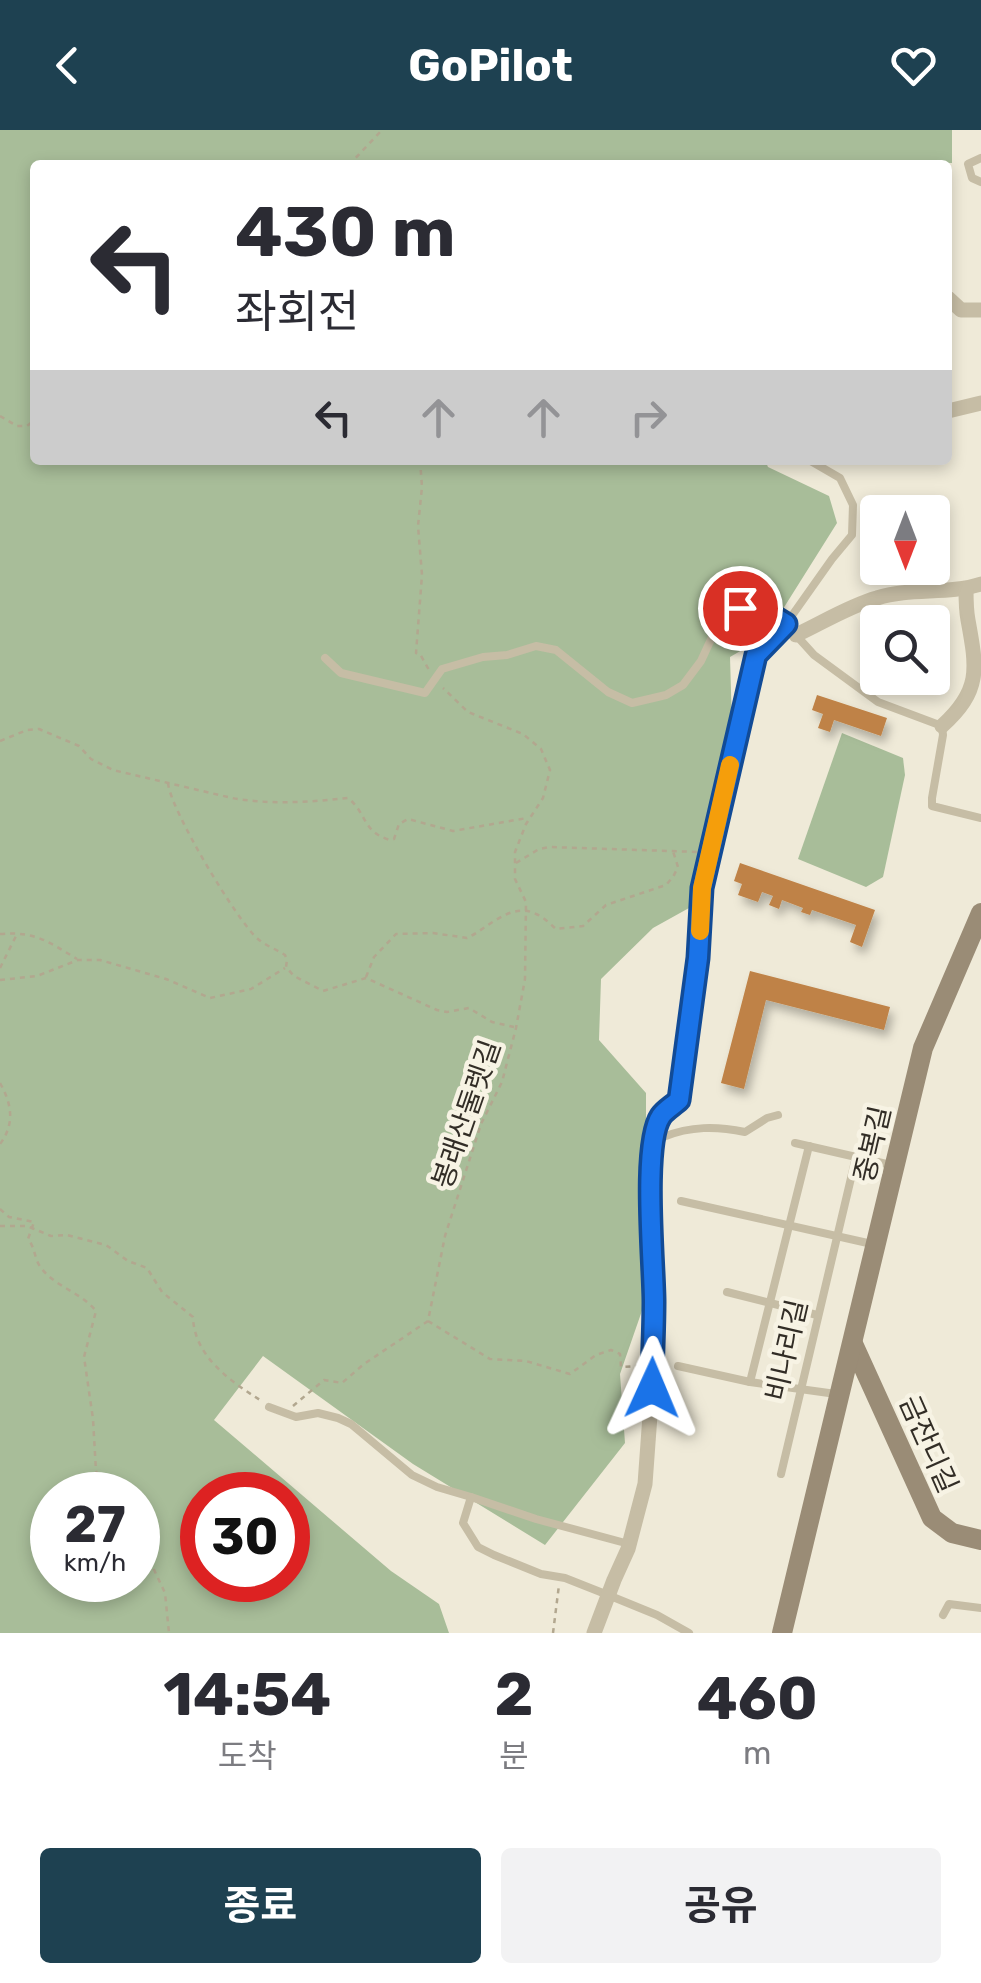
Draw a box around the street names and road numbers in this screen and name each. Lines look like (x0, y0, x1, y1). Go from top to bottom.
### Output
street label: 봉래산둘렛길 (426, 1036, 507, 1193)
street label: 중복길 (848, 1103, 897, 1185)
street label: 비나리길 (759, 1296, 814, 1404)
street label: 금잔디길 (893, 1390, 965, 1498)

